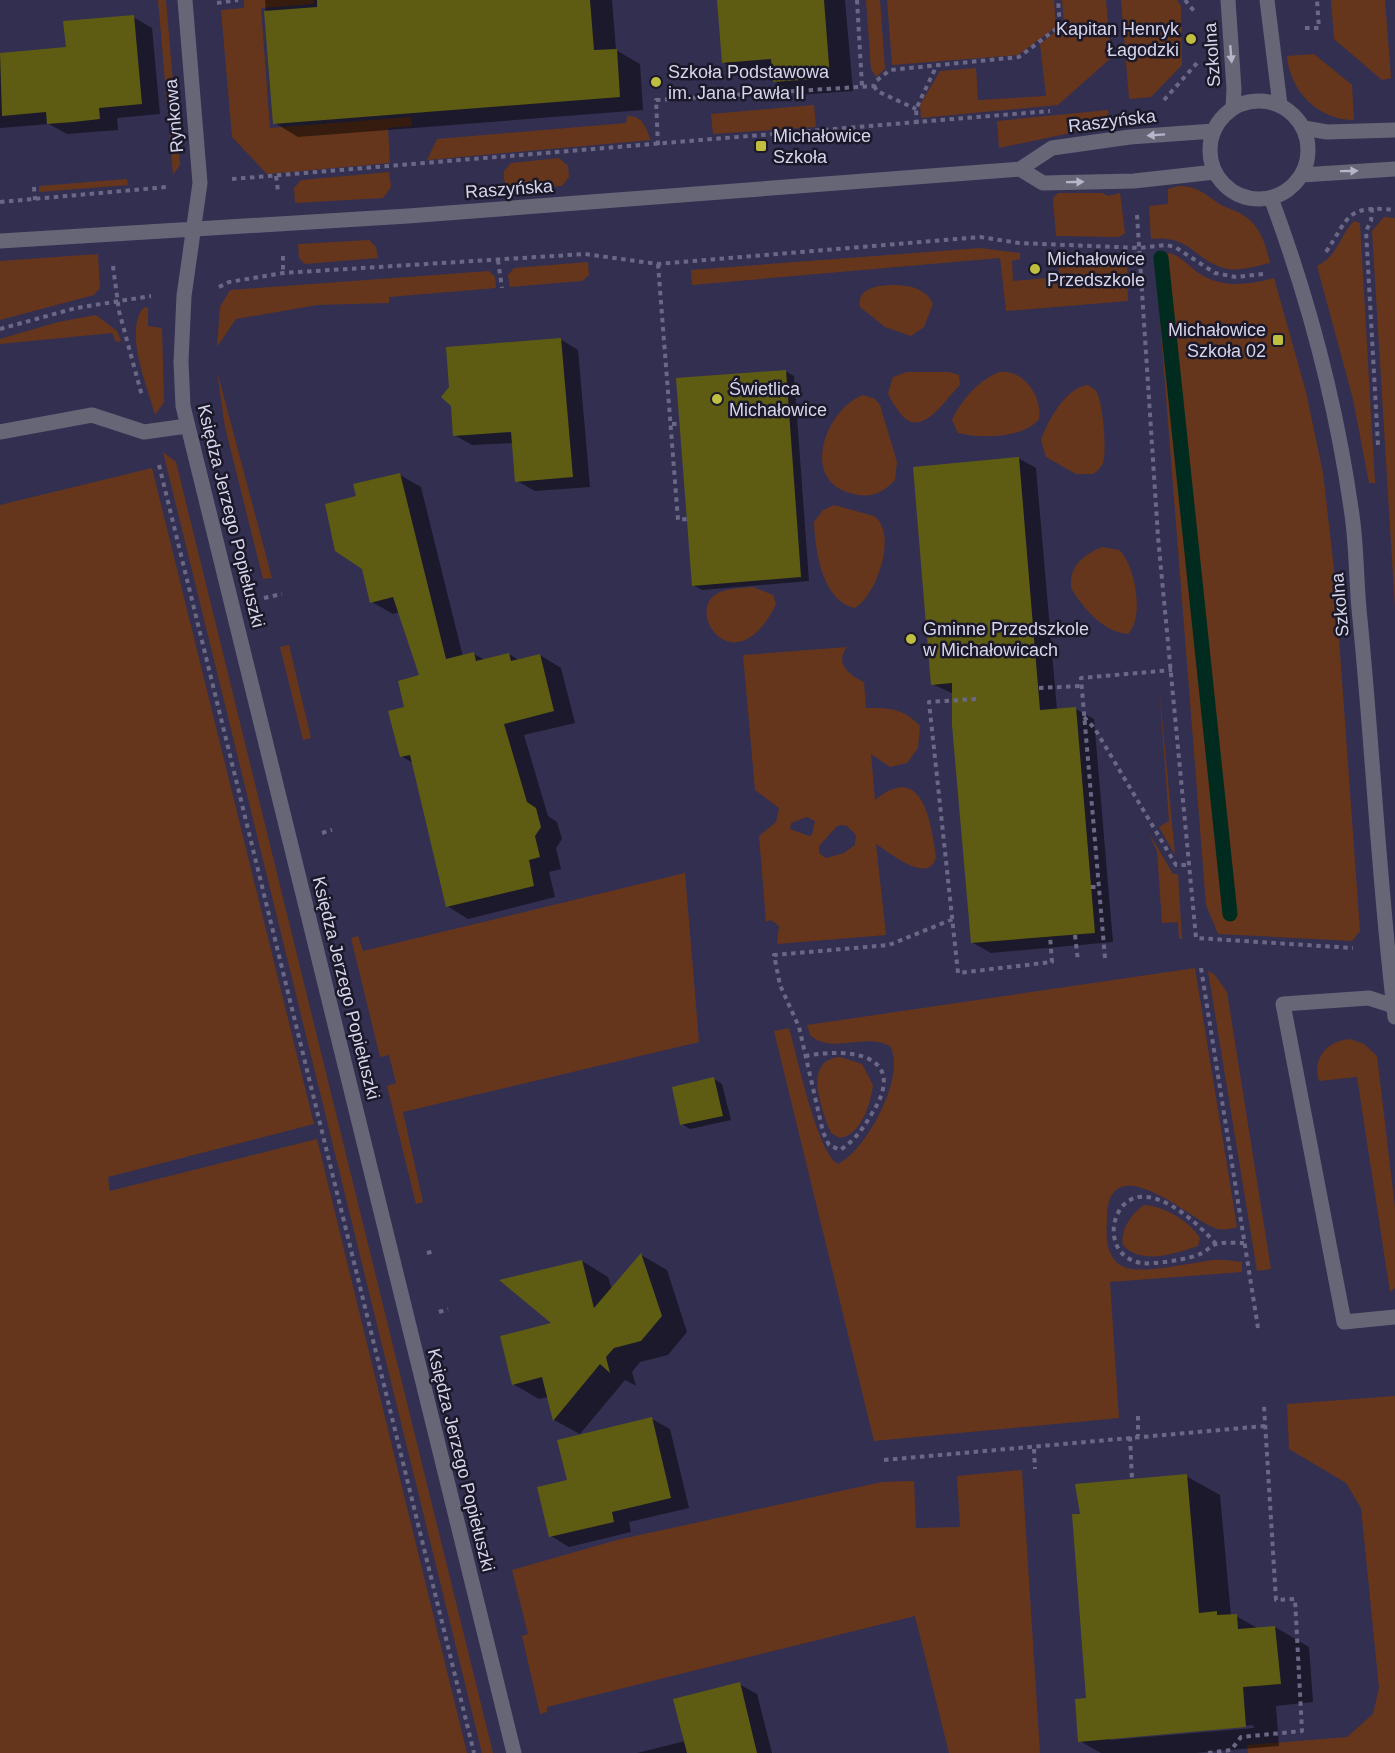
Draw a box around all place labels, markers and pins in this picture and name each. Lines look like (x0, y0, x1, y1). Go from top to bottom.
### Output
place label: Kapitan Henryk Łagodzki (1056, 19, 1180, 60)
marker: Kapitan Henryk Łagodzki (1184, 32, 1198, 46)
place label: Szkoła Podstawowa im. Jana Pawła II (668, 62, 830, 103)
marker: Szkoła Podstawowa im. Jana Pawła II (649, 75, 663, 89)
place label: Michałowice Szkoła (773, 126, 871, 167)
marker: Michałowice Szkoła (754, 139, 768, 153)
place label: Michałowice Przedszkole (1047, 249, 1145, 290)
marker: Michałowice Przedszkole (1028, 262, 1042, 276)
place label: Michałowice Szkoła 02 (1168, 320, 1266, 361)
marker: Michałowice Szkoła 02 (1271, 333, 1285, 347)
place label: Świetlica Michałowice (729, 378, 827, 420)
marker: Świetlica Michałowice (710, 392, 724, 406)
place label: Gminne Przedszkole w Michałowicach (922, 619, 1089, 660)
marker: Gminne Przedszkole w Michałowicach (904, 632, 918, 646)

